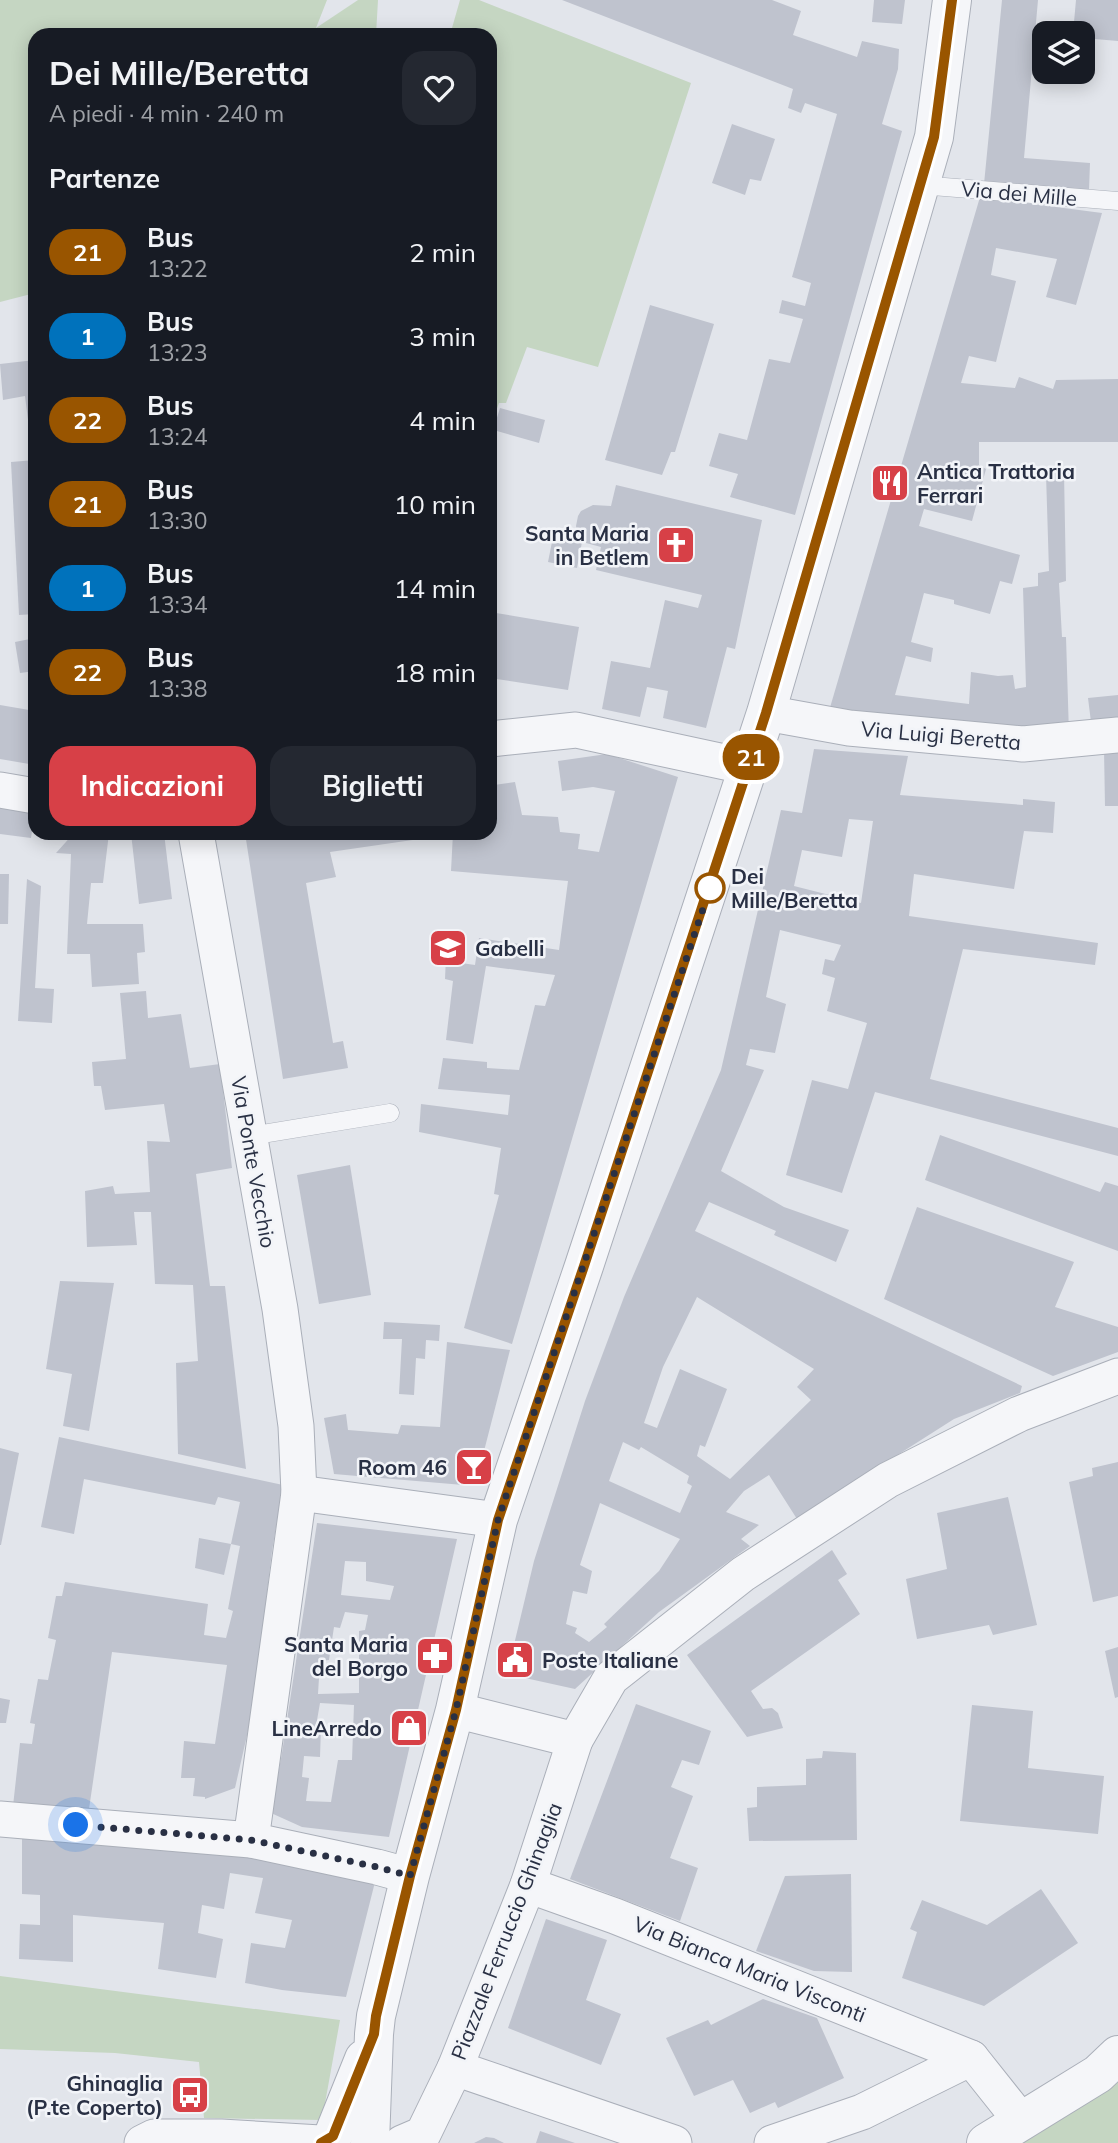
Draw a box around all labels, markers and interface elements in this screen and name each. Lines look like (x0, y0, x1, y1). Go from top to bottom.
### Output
map controls (1032, 21, 1095, 84)
button: layers (1032, 21, 1095, 84)
button: heart (402, 51, 476, 125)
text: Dei Mille/Beretta (49, 52, 309, 93)
text: A piedi · 4 min · 240 m (49, 99, 284, 128)
text: Partenze (49, 162, 160, 195)
street label: Via dei Mille (960, 175, 1078, 211)
text: Bus (147, 221, 193, 254)
text: 2 min (409, 236, 476, 269)
text: 21 (73, 237, 102, 267)
text: 13:22 (147, 254, 207, 283)
text: Bus (147, 305, 193, 338)
text: 3 min (409, 320, 476, 353)
text: 1 (80, 321, 95, 351)
text: 13:23 (147, 338, 207, 367)
text: Bus (147, 389, 193, 422)
text: 4 min (409, 404, 476, 437)
text: 22 (73, 405, 102, 435)
text: 13:24 (147, 422, 207, 451)
place label: Antica Trattoria Ferrari (917, 458, 1075, 508)
restaurant icon: Antica Trattoria Ferrari (869, 462, 911, 504)
text: Bus (147, 473, 193, 506)
text: 10 min (394, 488, 476, 521)
text: 21 (73, 489, 102, 519)
text: 13:30 (147, 506, 207, 535)
place label: Santa Maria in Betlem (525, 520, 649, 570)
church icon: Santa Maria in Betlem (655, 524, 697, 566)
text: Bus (147, 557, 193, 590)
text: 14 min (394, 572, 476, 605)
text: 1 (80, 573, 95, 603)
text: 13:34 (147, 590, 207, 619)
text: Bus (147, 641, 193, 674)
text: 18 min (394, 656, 476, 689)
text: 22 (73, 657, 102, 687)
text: 13:38 (147, 674, 207, 703)
street label: Via Luigi Beretta (860, 715, 1022, 755)
line badge: 21 (720, 734, 782, 780)
text: 21 (737, 742, 765, 772)
button: Indicazioni (49, 746, 256, 826)
button: Biglietti (270, 746, 476, 826)
place label: Dei Mille/Beretta (731, 863, 858, 913)
marker: Dei Mille/Beretta (695, 873, 725, 903)
school or university icon: Gabelli (427, 927, 469, 969)
place label: Gabelli (475, 935, 545, 961)
street label: Via Ponte Vecchio (226, 1074, 282, 1250)
bar icon: Room 46 (453, 1446, 495, 1488)
place label: Room 46 (358, 1454, 447, 1480)
place label: Santa Maria del Borgo (284, 1631, 408, 1681)
pharmacy icon: Santa Maria del Borgo (414, 1635, 456, 1677)
public building icon: Poste Italiane (494, 1639, 536, 1681)
place label: Poste Italiane (542, 1647, 679, 1673)
shop icon: LineArredo (388, 1707, 430, 1749)
place label: LineArredo (272, 1715, 382, 1741)
street label: Piazzale Ferruccio Ghinaglia (445, 1799, 567, 2063)
your location (58, 1807, 93, 1842)
street label: Via Bianca Maria Visconti (630, 1910, 870, 2028)
place label: Ghinaglia (P.te Coperto) (26, 2070, 163, 2120)
bus stop icon: Ghinaglia (P.te Coperto) (169, 2074, 211, 2116)

